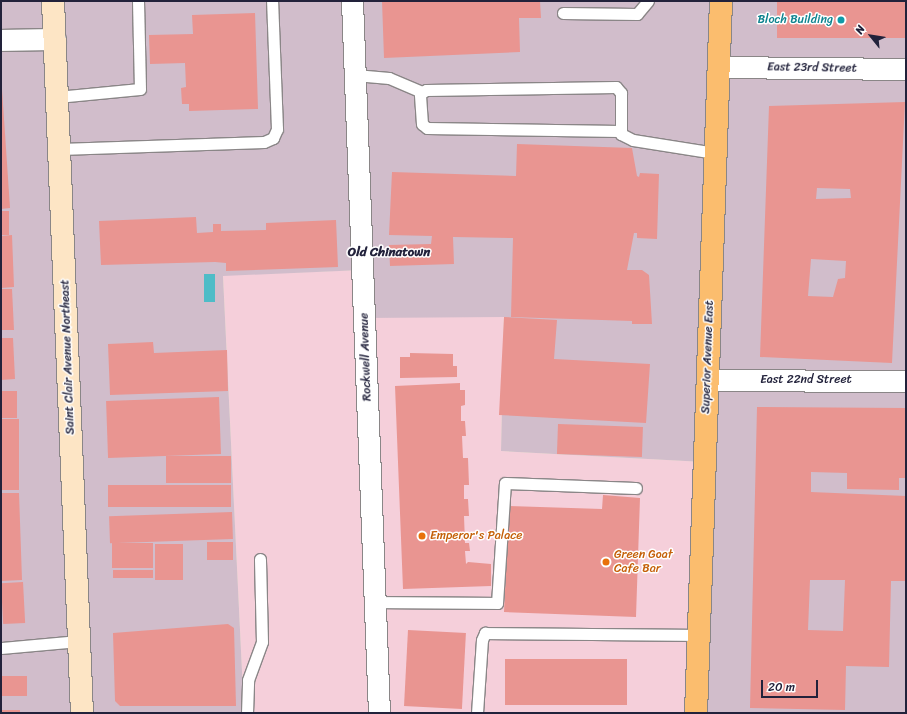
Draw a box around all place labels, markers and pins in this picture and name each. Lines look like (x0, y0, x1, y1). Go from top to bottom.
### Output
place label: Bloch Building (758, 13, 833, 27)
marker: Bloch Building (836, 15, 846, 25)
place label: Emperor's Palace (430, 529, 522, 543)
marker: Emperor's Palace (417, 531, 427, 541)
place label: Green Goat Cafe Bar (614, 548, 673, 576)
marker: Green Goat Cafe Bar (601, 557, 611, 567)

